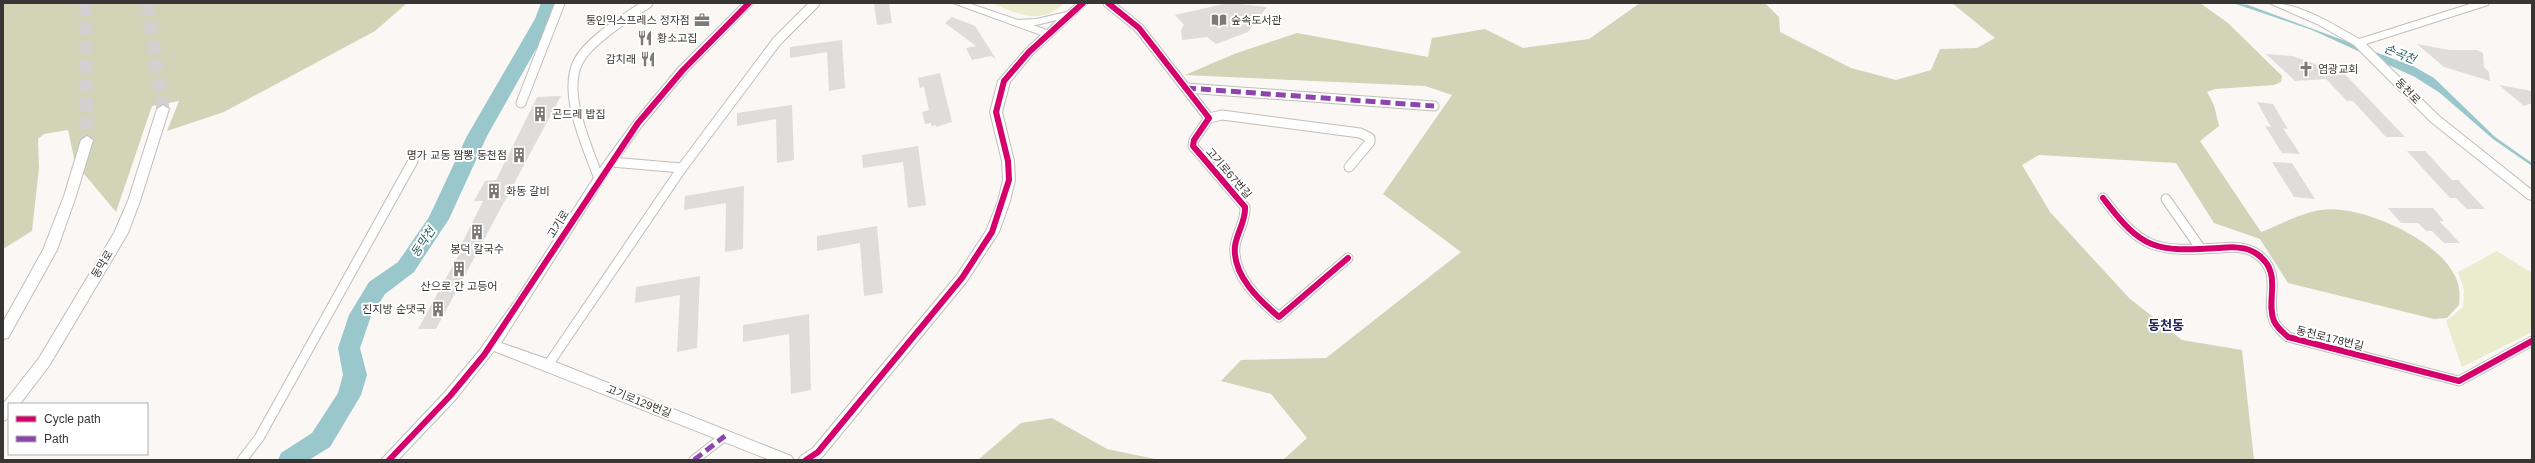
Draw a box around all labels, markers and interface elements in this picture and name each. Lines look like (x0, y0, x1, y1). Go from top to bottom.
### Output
office icon: 통인익스프레스 정자점 (693, 11, 711, 29)
library icon: 숲속도서관 (1210, 11, 1228, 29)
place label: 통인익스프레스 정자점 (586, 14, 690, 26)
place label: 숲속도서관 (1231, 14, 1282, 26)
restaurant icon: 황소고집 (636, 29, 654, 47)
place label: 황소고집 (657, 32, 697, 44)
water label: 손곡천 (2382, 41, 2420, 67)
restaurant icon: 감치래 (639, 50, 657, 68)
place label: 감치래 (606, 53, 636, 65)
church icon: 염광교회 (2297, 60, 2315, 78)
place label: 염광교회 (2318, 63, 2358, 75)
street label: 동천로 (2393, 76, 2423, 106)
building icon: 곤드레 밥집 (531, 105, 549, 123)
place label: 곤드레 밥집 (552, 108, 606, 120)
street label: 고기로67번길 (1204, 145, 1254, 201)
building icon: 명가 교동 짬뽕 동천점 (510, 146, 528, 164)
place label: 명가 교동 짬뽕 동천점 (407, 149, 507, 161)
building icon: 화동 갈비 (485, 182, 503, 200)
place label: 화동 갈비 (506, 185, 550, 197)
street label: 고기로 (545, 208, 571, 240)
water label: 동막천 (408, 223, 439, 260)
building icon: 봉덕 칼국수 (468, 223, 486, 241)
place label: 봉덕 칼국수 (450, 243, 504, 255)
street label: 동막로 (89, 248, 115, 280)
building icon: 산으로 간 고등어 (450, 260, 468, 278)
place label: 산으로 간 고등어 (421, 280, 497, 292)
building icon: 진지방 순댓국 (429, 300, 447, 318)
place label: 진지방 순댓국 (362, 303, 426, 315)
district label: 동천동 (2148, 318, 2184, 333)
street label: 동천로178번길 (2295, 324, 2365, 352)
street label: 고기로129번길 (605, 383, 673, 419)
legend (8, 403, 148, 455)
text: Cycle path (44, 412, 101, 426)
text: Path (44, 432, 69, 446)

